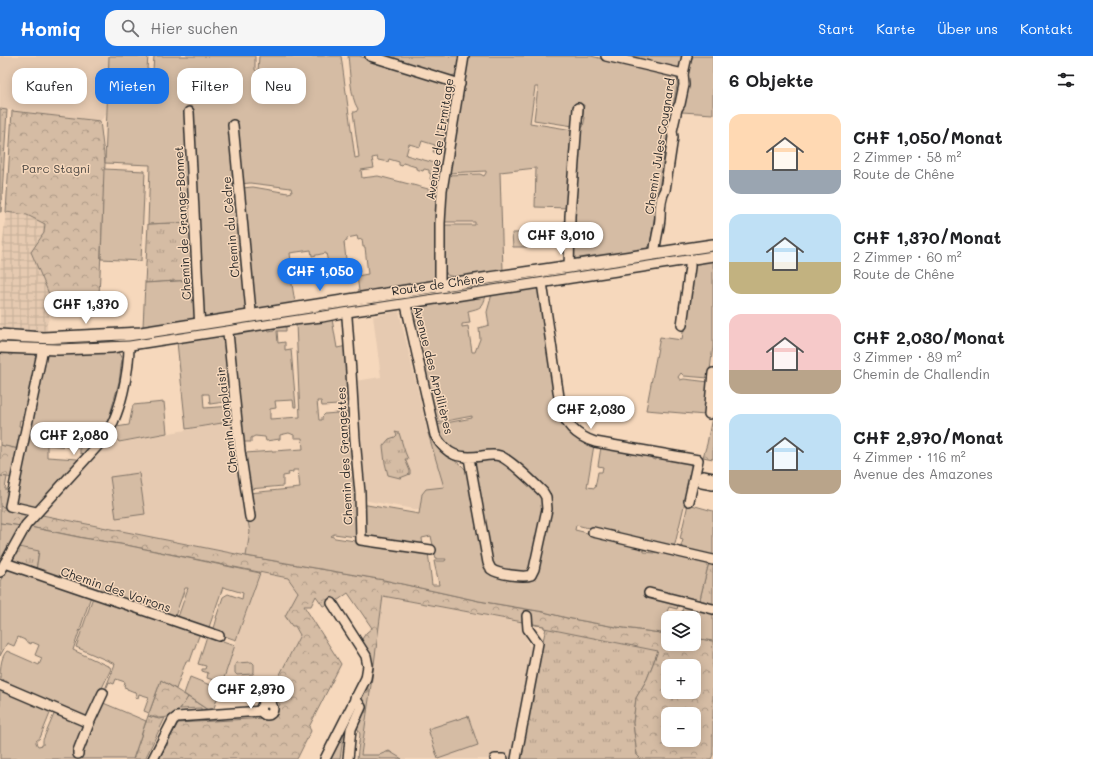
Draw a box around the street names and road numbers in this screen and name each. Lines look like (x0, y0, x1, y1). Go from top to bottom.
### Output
street label: Chemin Jules-Cougnard (640, 76, 678, 215)
street label: Avenue de l'Ermitage (421, 77, 457, 201)
street label: Chemin de Grange-Bonnet (170, 145, 194, 301)
street label: Chemin du Cèdre (218, 176, 242, 278)
street label: Route de Chêne (391, 270, 485, 298)
street label: Avenue des Arpillières (410, 304, 458, 436)
street label: Chemin Monplaisir (212, 366, 240, 474)
street label: Chemin des Grangettes (332, 386, 356, 526)
street label: Chemin des Voirons (59, 563, 173, 615)

